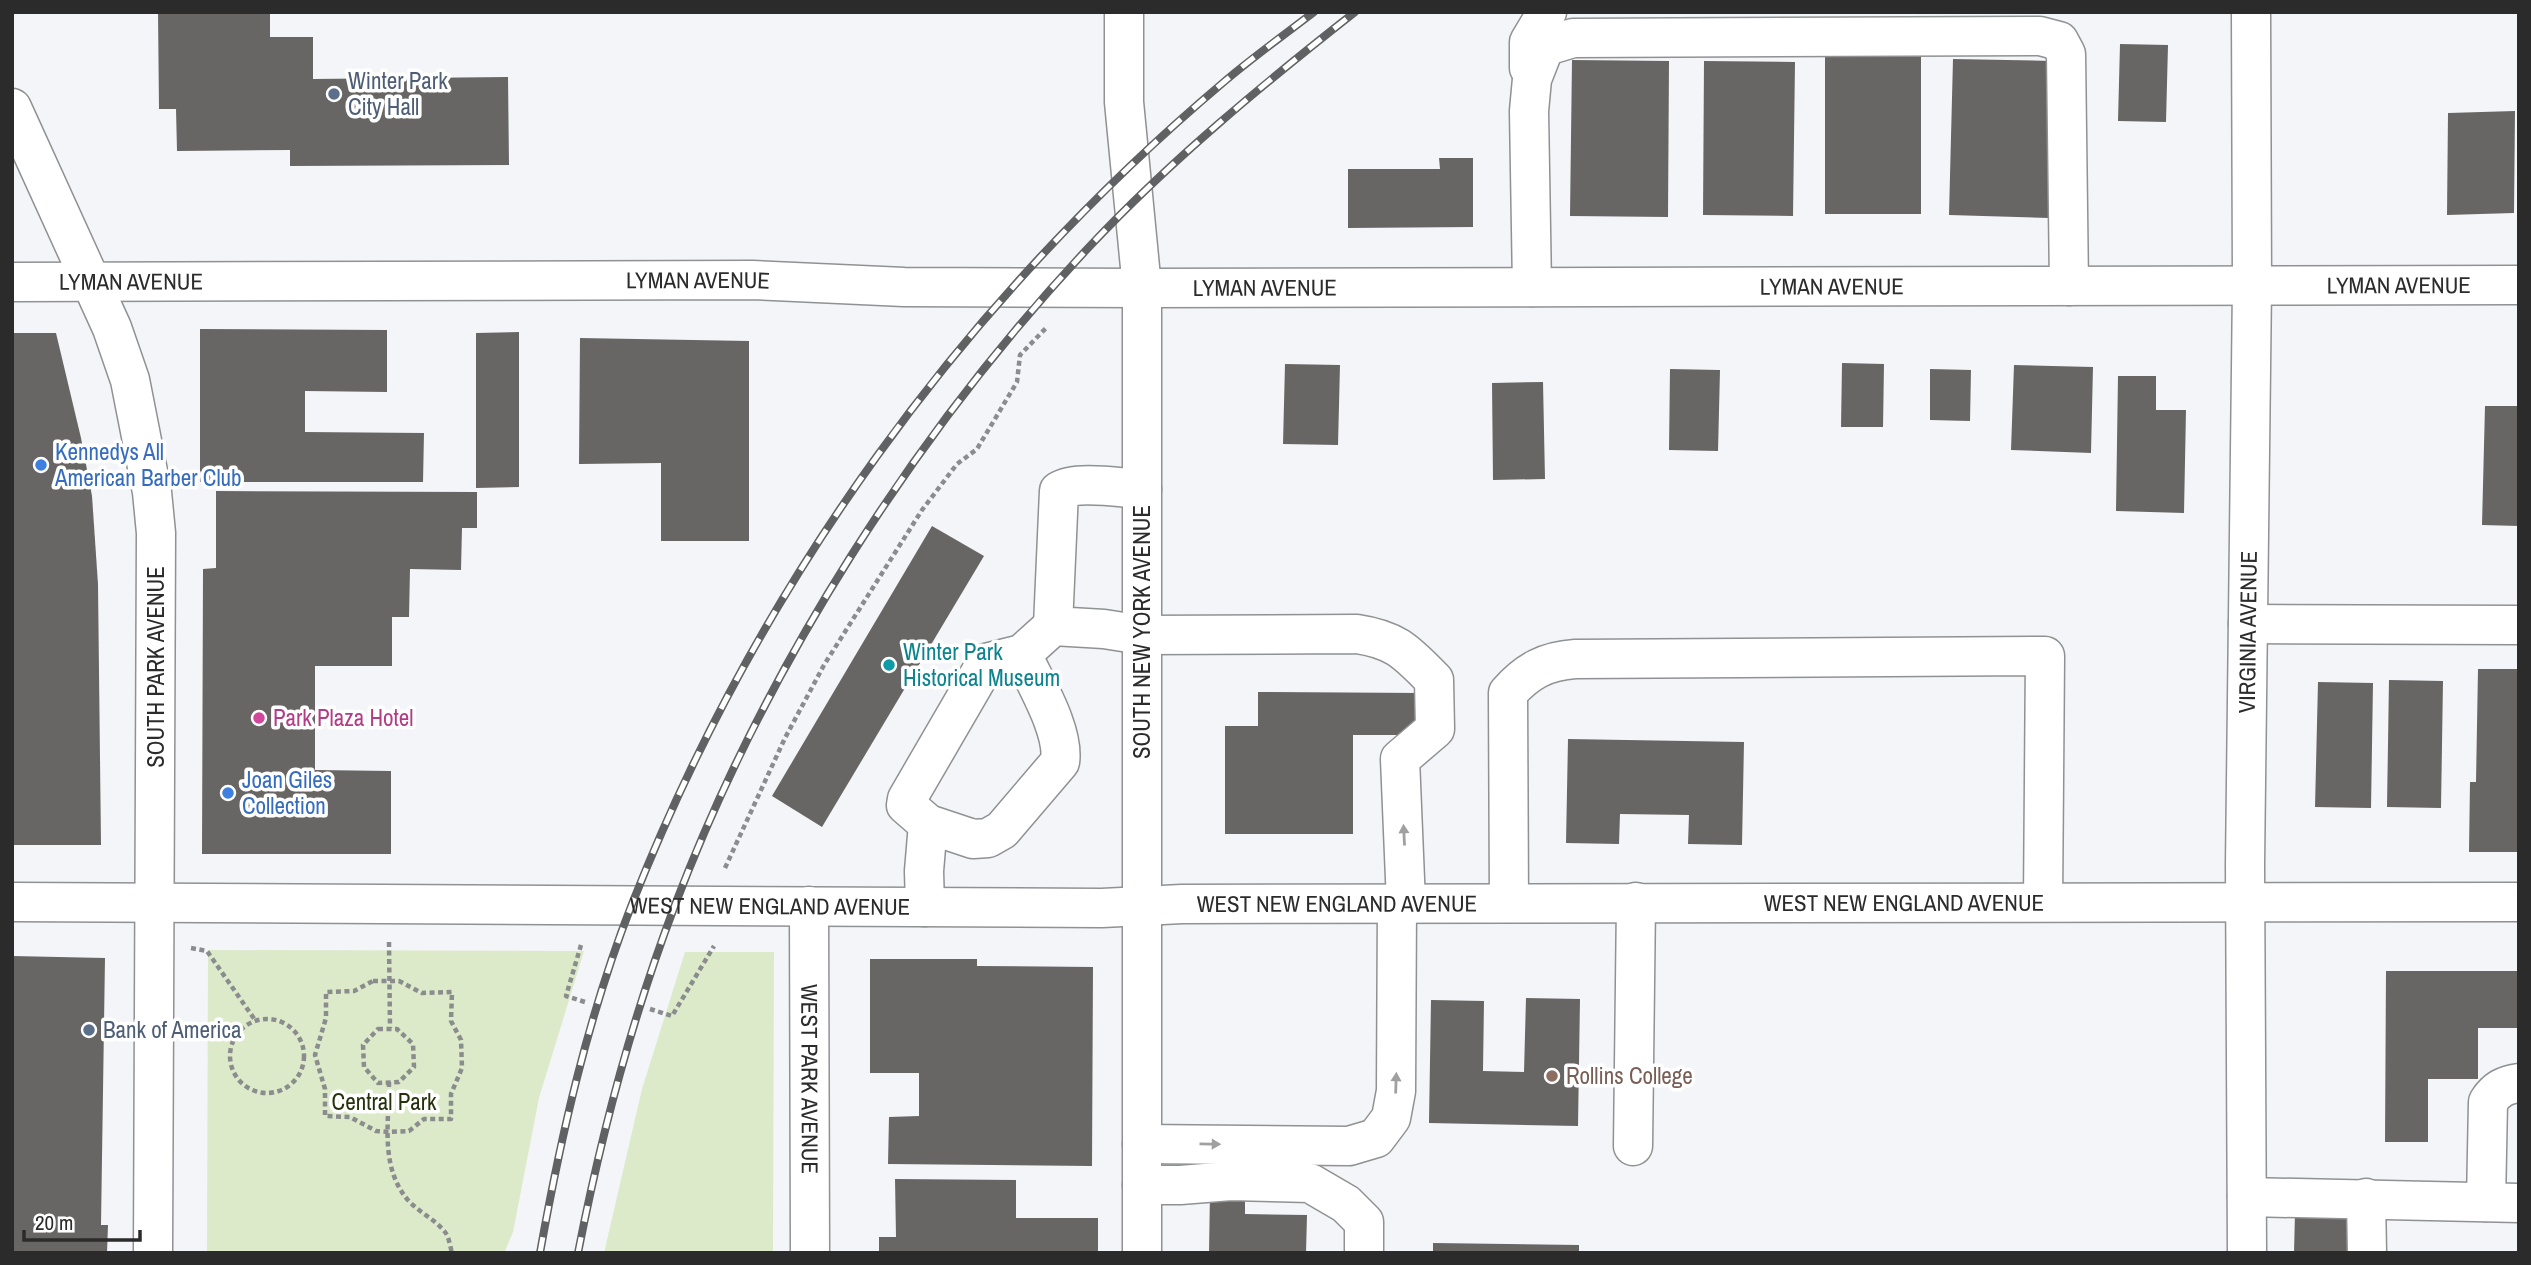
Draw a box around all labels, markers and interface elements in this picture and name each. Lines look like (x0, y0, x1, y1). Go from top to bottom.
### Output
place label: Winter Park City Hall (348, 65, 448, 122)
marker: Winter Park City Hall (326, 86, 342, 102)
street label: LYMAN AVENUE (626, 264, 771, 296)
street label: LYMAN AVENUE (59, 265, 203, 297)
street label: LYMAN AVENUE (2327, 269, 2471, 300)
street label: LYMAN AVENUE (1760, 270, 1904, 302)
street label: LYMAN AVENUE (1193, 272, 1337, 303)
place label: Kennedys All American Barber Club (54, 436, 242, 493)
marker: Kennedys All American Barber Club (33, 457, 49, 473)
street label: SOUTH NEW YORK AVENUE (1126, 505, 1157, 759)
street label: VIRGINIA AVENUE (2231, 551, 2264, 713)
street label: SOUTH PARK AVENUE (140, 566, 171, 768)
place label: Winter Park Historical Museum (903, 636, 1060, 693)
marker: Winter Park Historical Museum (881, 657, 897, 673)
place label: Park Plaza Hotel (273, 702, 413, 733)
marker: Park Plaza Hotel (251, 710, 267, 726)
place label: Joan Giles Collection (242, 764, 332, 821)
marker: Joan Giles Collection (220, 785, 236, 801)
one-way arrow (1399, 824, 1410, 846)
street label: WEST NEW ENGLAND AVENUE (1764, 887, 2044, 918)
street label: WEST NEW ENGLAND AVENUE (1197, 888, 1477, 919)
street label: WEST NEW ENGLAND AVENUE (630, 889, 910, 922)
street label: WEST PARK AVENUE (794, 984, 826, 1174)
place label: Bank of America (103, 1014, 242, 1045)
marker: Bank of America (81, 1022, 97, 1038)
place label: Rollins College (1566, 1060, 1693, 1091)
marker: Rollins College (1544, 1068, 1560, 1084)
one-way arrow (1390, 1072, 1401, 1094)
park label: Central Park (332, 1086, 437, 1117)
one-way arrow (1199, 1139, 1221, 1150)
scale bar (24, 1198, 140, 1242)
text: 20 m (35, 1208, 73, 1237)

